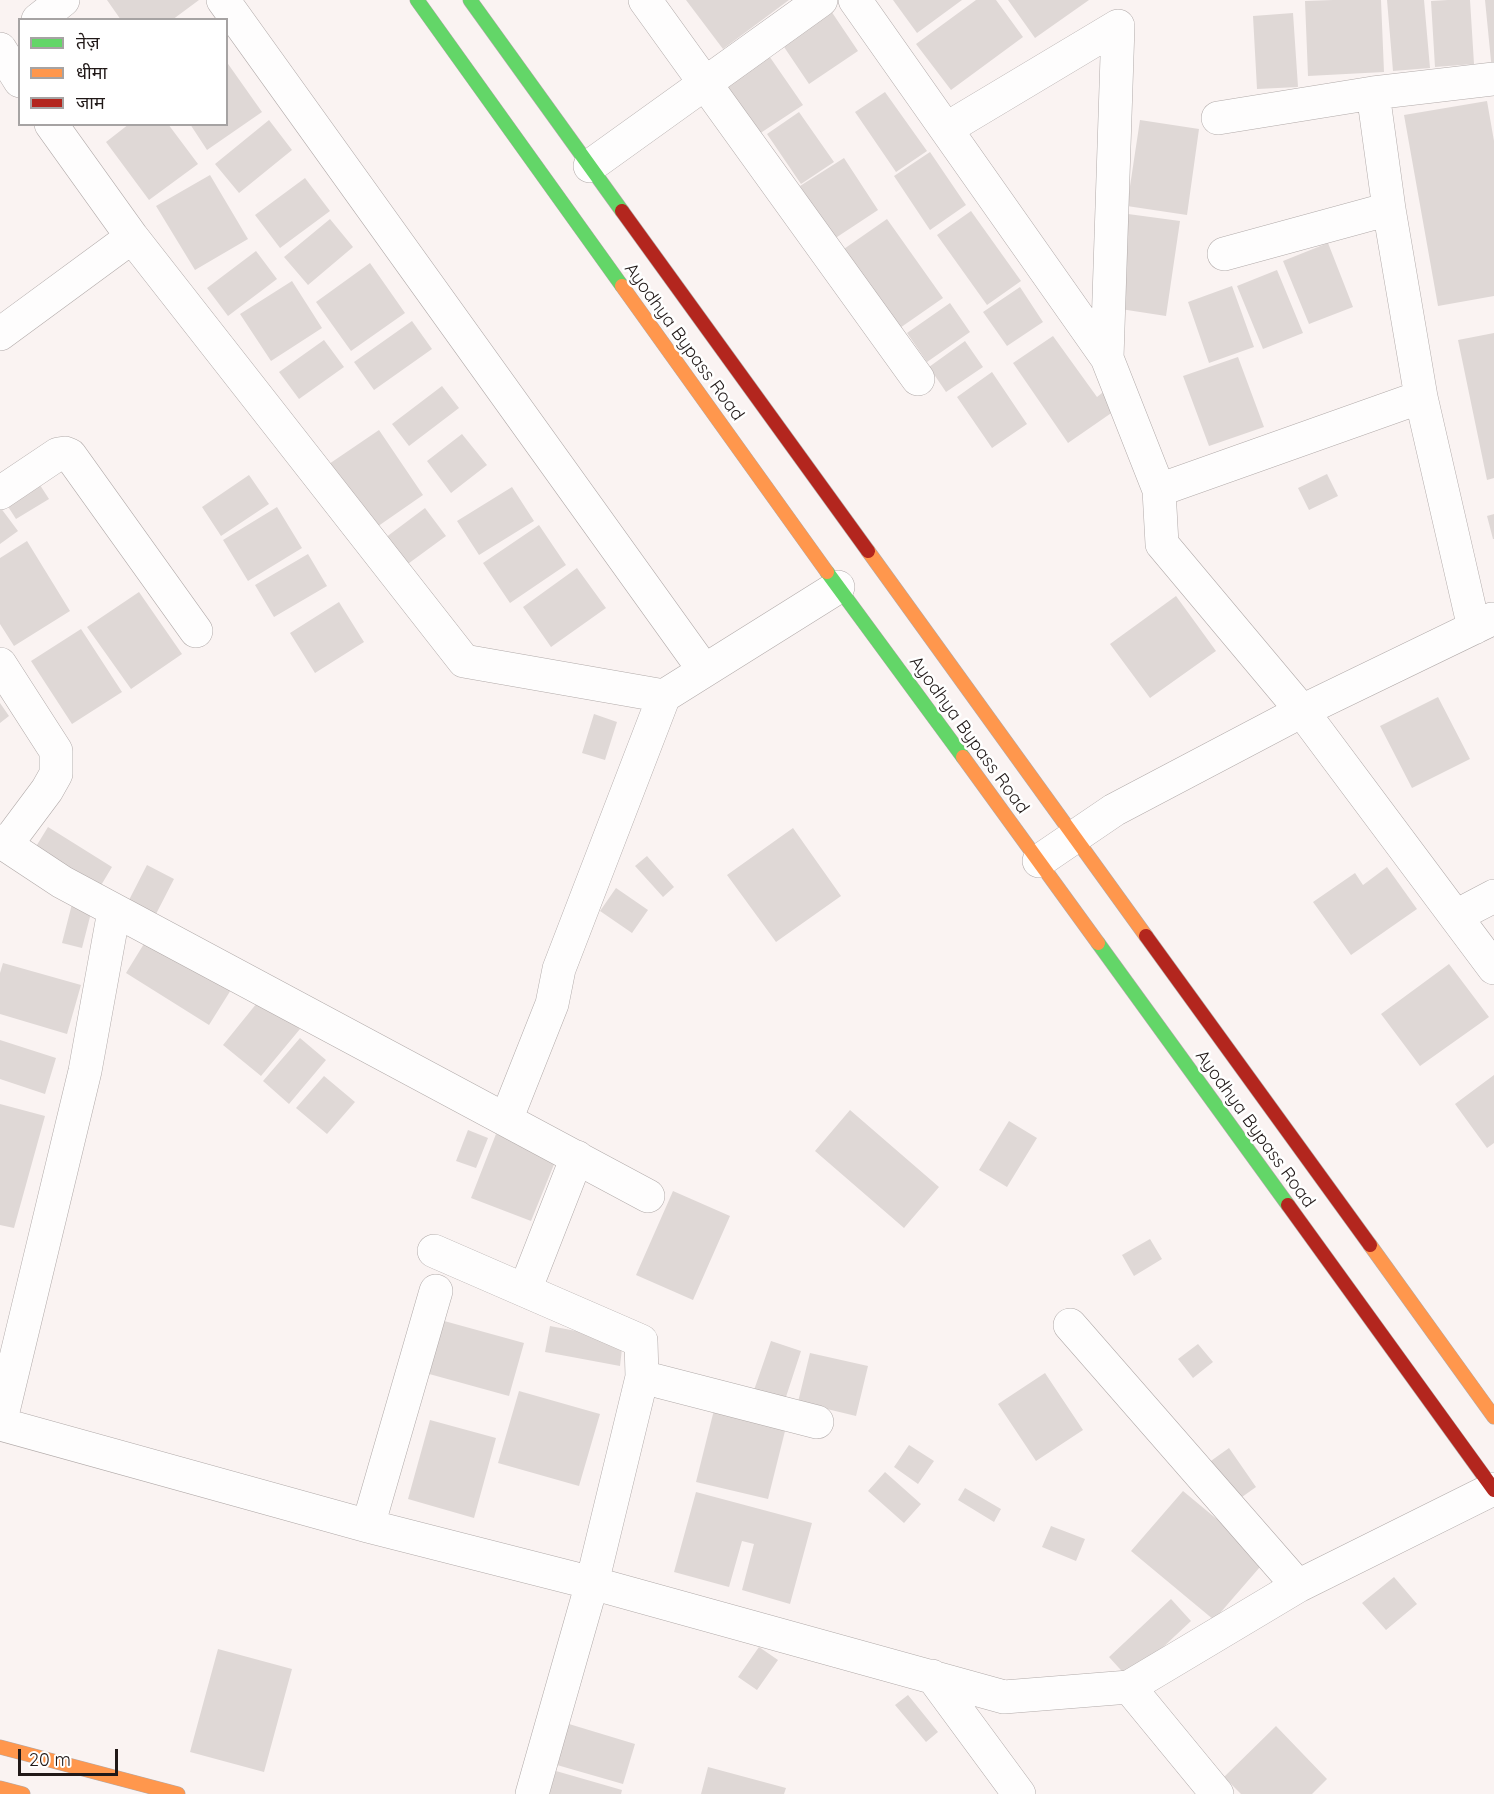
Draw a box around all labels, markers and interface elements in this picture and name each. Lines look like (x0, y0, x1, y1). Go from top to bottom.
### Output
legend (18, 18, 228, 126)
text: तेज़ (76, 31, 100, 54)
text: धीमा (76, 61, 107, 84)
text: जाम (76, 91, 105, 114)
street label: Ayodhya Bypass Road (620, 259, 748, 425)
street label: Ayodhya Bypass Road (905, 652, 1033, 818)
street label: Ayodhya Bypass Road (1191, 1046, 1319, 1212)
scale bar (21, 1737, 122, 1775)
text: 20 m (29, 1748, 71, 1771)

